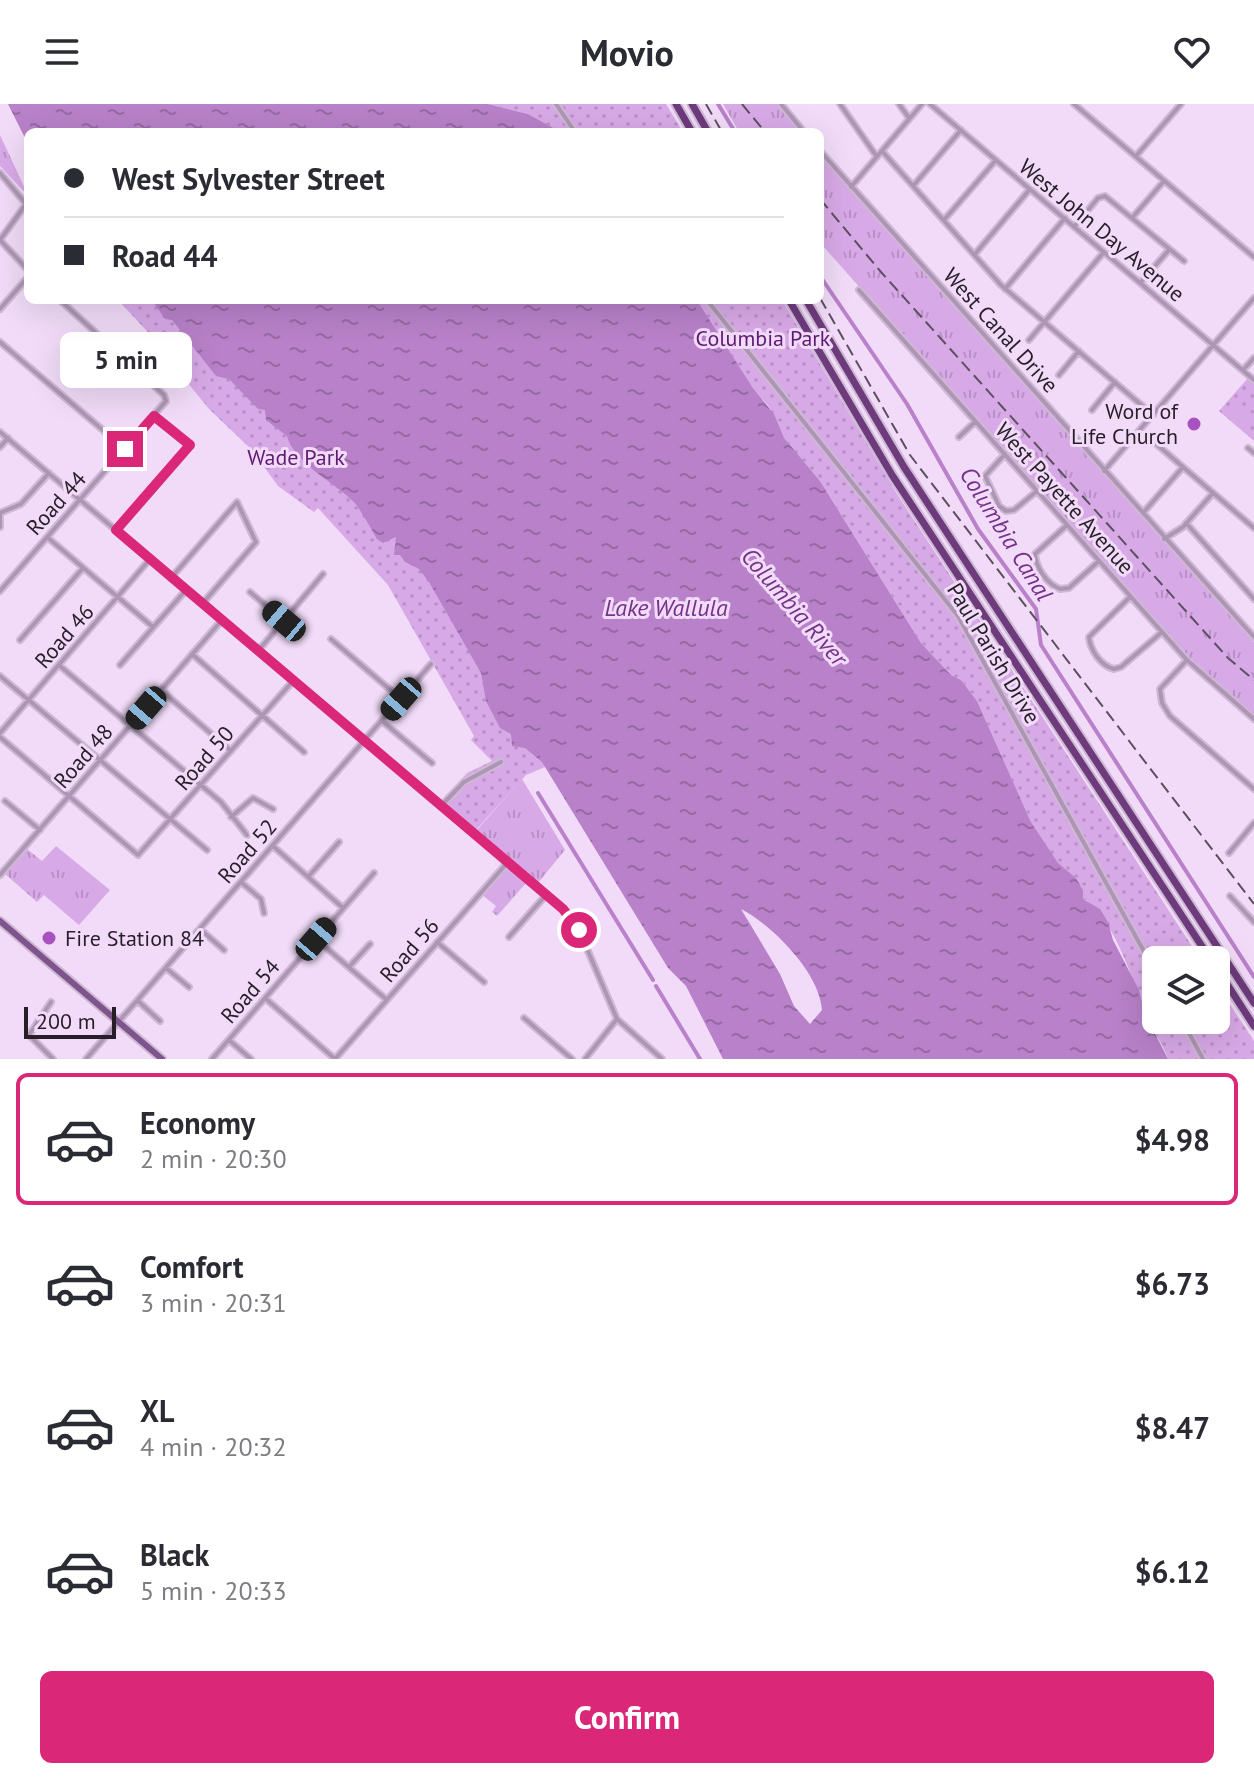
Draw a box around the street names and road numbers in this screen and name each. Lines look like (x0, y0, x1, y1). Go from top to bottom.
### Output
street label: West John Day Avenue (1013, 152, 1191, 308)
street label: West Canal Drive (937, 262, 1065, 398)
street label: West Payette Avenue (990, 416, 1140, 580)
street label: Road 44 (20, 465, 92, 541)
street label: Paul Parish Drive (941, 578, 1047, 728)
street label: Road 46 (28, 598, 100, 674)
street label: Road 48 (47, 718, 119, 794)
street label: Road 50 (168, 720, 240, 796)
street label: Road 52 (211, 813, 283, 889)
street label: Road 56 (373, 912, 445, 988)
street label: Road 54 (214, 953, 286, 1029)

